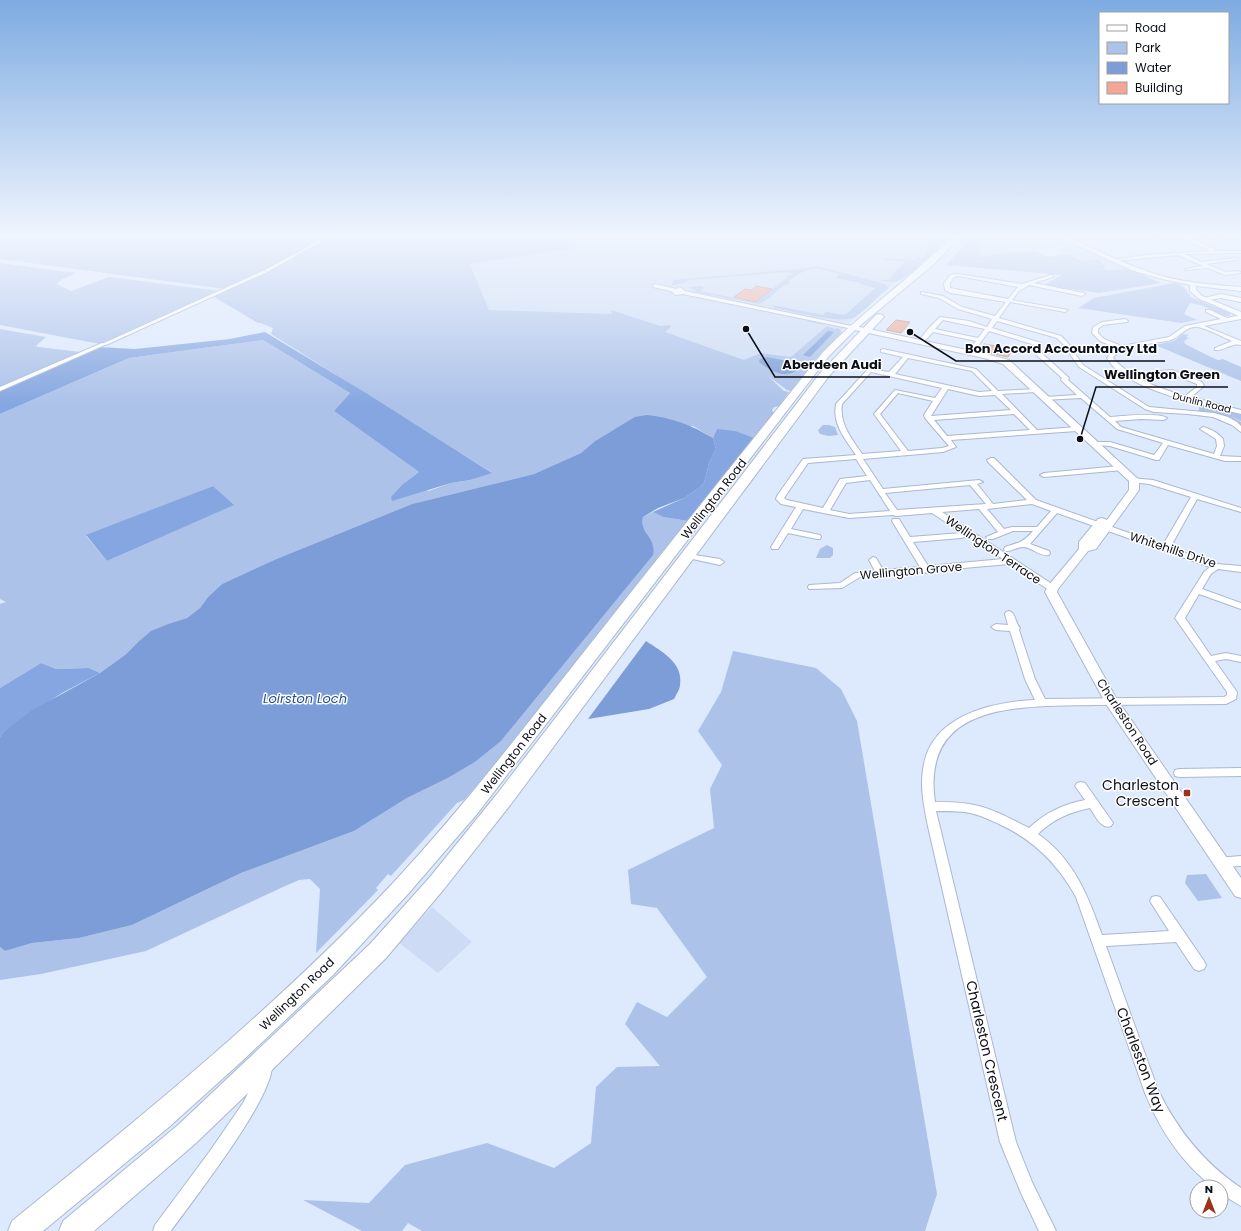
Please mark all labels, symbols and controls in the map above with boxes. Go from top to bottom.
legend [1099,12,1229,104]
text: Road [1135,19,1166,36]
text: Park [1135,39,1162,56]
text: Water [1135,59,1172,76]
text: Building [1135,79,1183,96]
callout: Bon Accord Accountancy Ltd [956,336,1165,361]
text: Bon Accord Accountancy Ltd [965,339,1157,358]
callout: Aberdeen Audi [775,352,890,377]
text: Aberdeen Audi [782,355,882,374]
callout: Wellington Green [1096,362,1228,387]
text: Wellington Green [1104,365,1220,384]
street label: Dunlin Road [1171,388,1233,417]
street label: Wellington Road [677,455,750,543]
street label: Wellington Terrace [942,511,1045,588]
street label: Whitehills Drive [1128,527,1219,572]
street label: Wellington Grove [859,558,963,583]
street label: Charleston Road [1093,675,1162,768]
water label: Loirston Loch [263,689,347,708]
street label: Wellington Road [477,710,550,798]
place label: Charleston Crescent [1102,775,1179,811]
marker: Charleston Crescent [1182,788,1192,798]
street label: Wellington Road [256,954,338,1034]
street label: Charleston Crescent [961,979,1013,1123]
street label: Charleston Way [1112,1004,1170,1116]
north arrow [1189,1179,1229,1219]
text: N [1205,1181,1213,1197]

